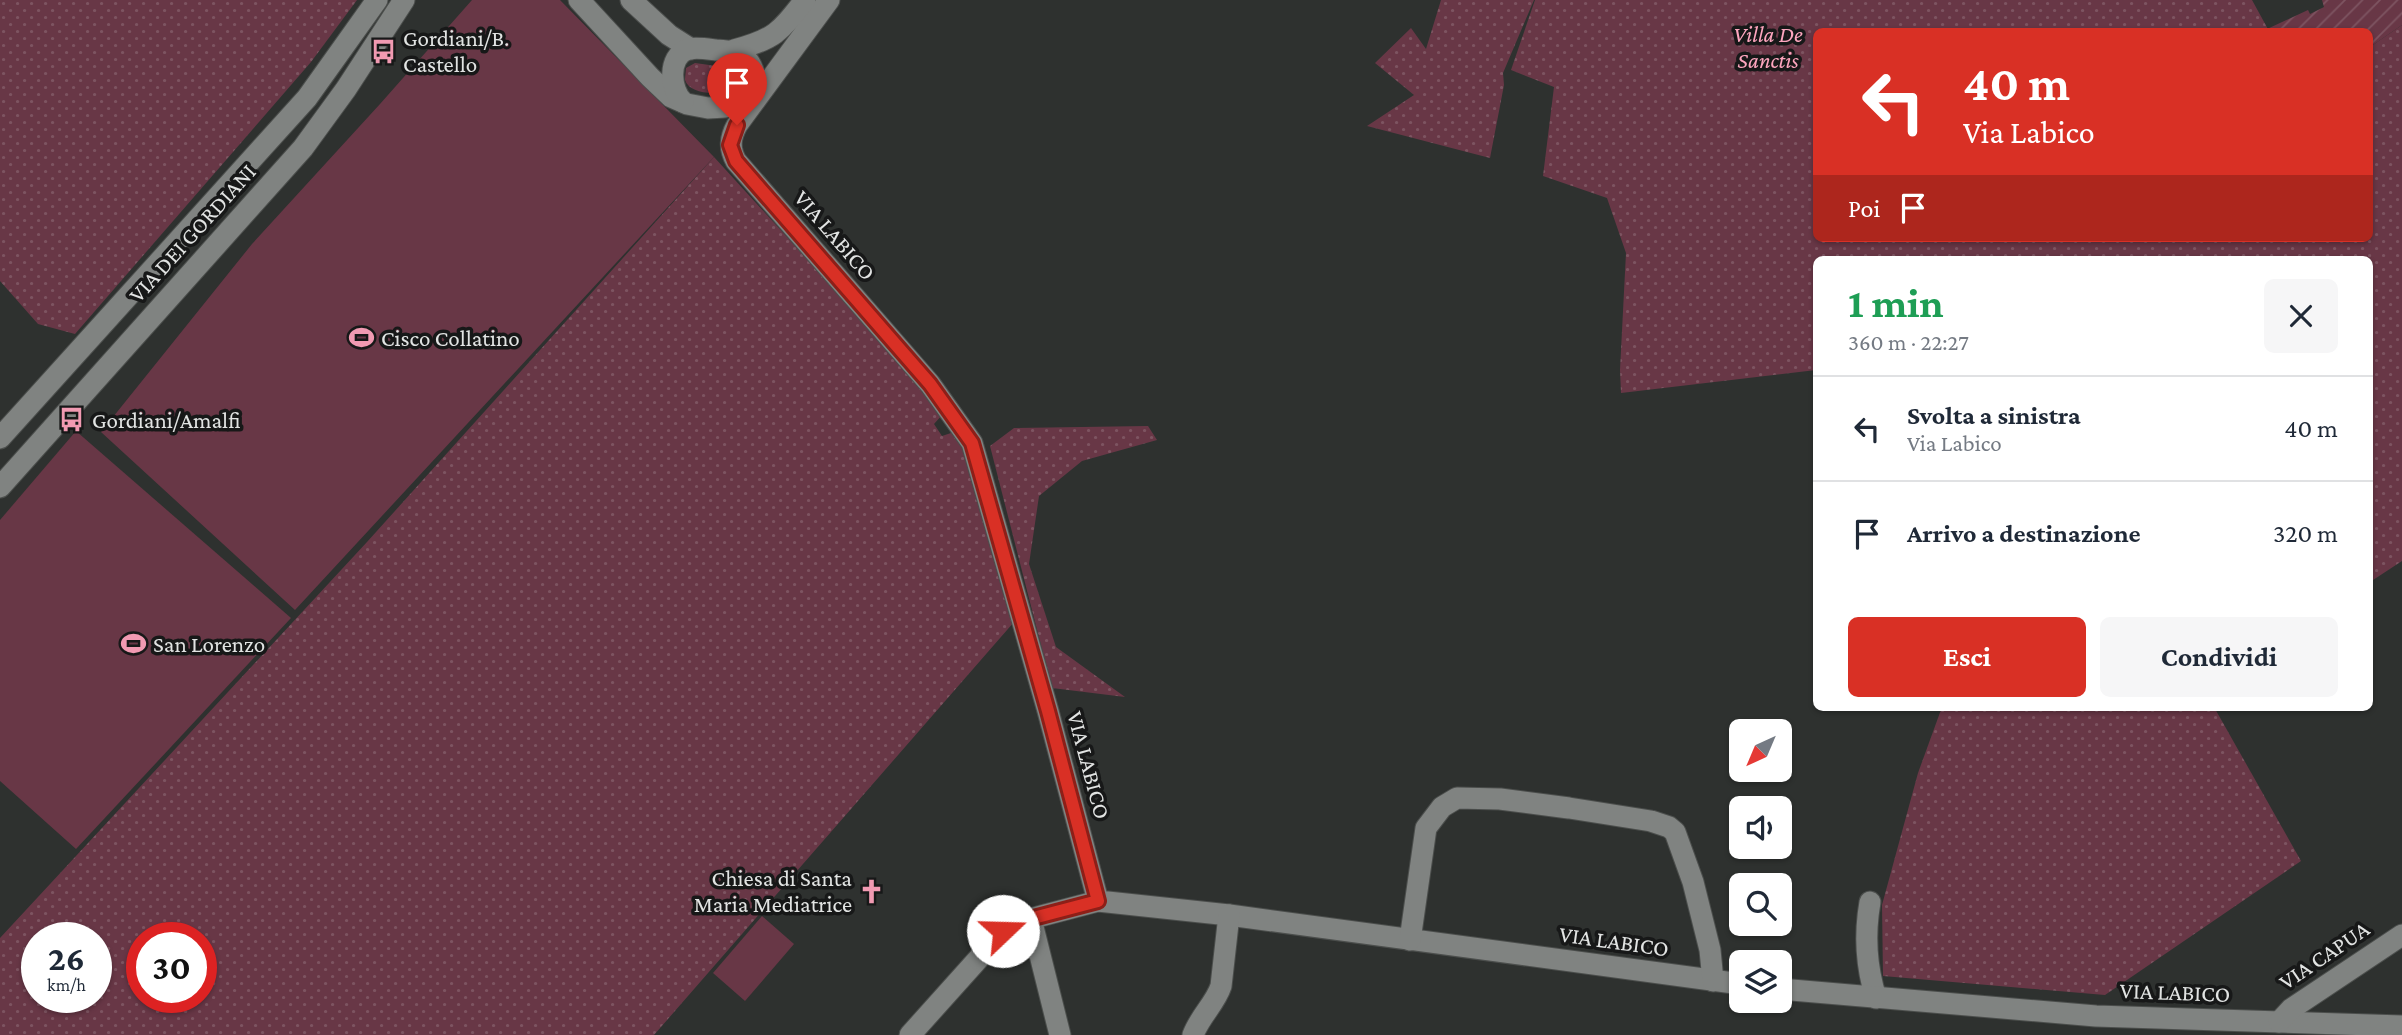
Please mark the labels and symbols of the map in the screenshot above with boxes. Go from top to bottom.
park label: Villa De Sanctis [1733,21,1803,73]
place label: Gordiani/B. Castello [403,25,509,77]
bus stop icon: Gordiani/B. Castello [369,37,397,65]
pin [707,53,767,125]
street label: VIA DEI GORDIANI [123,159,261,307]
street label: VIA LABICO [789,185,881,285]
sports icon: Cisco Collatino [347,324,375,352]
place label: Cisco Collatino [381,325,520,351]
bus stop icon: Gordiani/Amalfi [58,406,86,434]
place label: Gordiani/Amalfi [92,407,240,433]
sports icon: San Lorenzo [119,630,147,658]
place label: San Lorenzo [153,631,265,657]
street label: VIA LABICO [1062,708,1116,822]
north arrow [1729,719,1792,782]
place label: Chiesa di Santa Maria Mediatrice [694,865,852,917]
church icon: Chiesa di Santa Maria Mediatrice [858,877,886,905]
position arrow [966,894,1040,968]
street label: VIA CAPUA [2274,915,2375,995]
street label: VIA LABICO [1558,920,1670,962]
speed limit sign: 30 [126,922,217,1013]
street label: VIA LABICO [2119,977,2231,1007]

